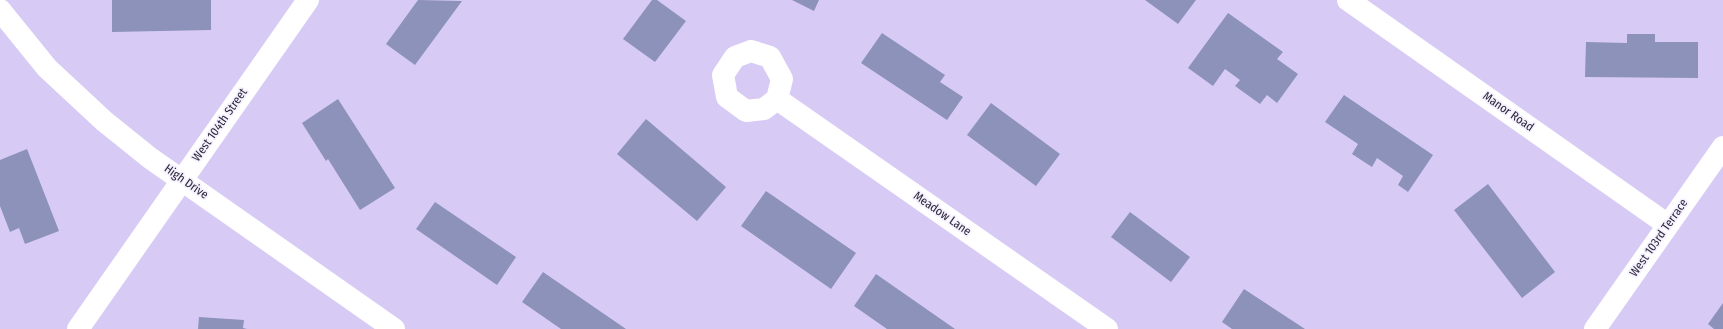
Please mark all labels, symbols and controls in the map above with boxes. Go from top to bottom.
street label: West 104th Street [189,86,251,164]
street label: Manor Road [1480,89,1536,135]
street label: High Drive [161,162,211,202]
street label: Meadow Lane [910,189,974,239]
street label: West 103rd Terrace [1627,196,1691,280]

